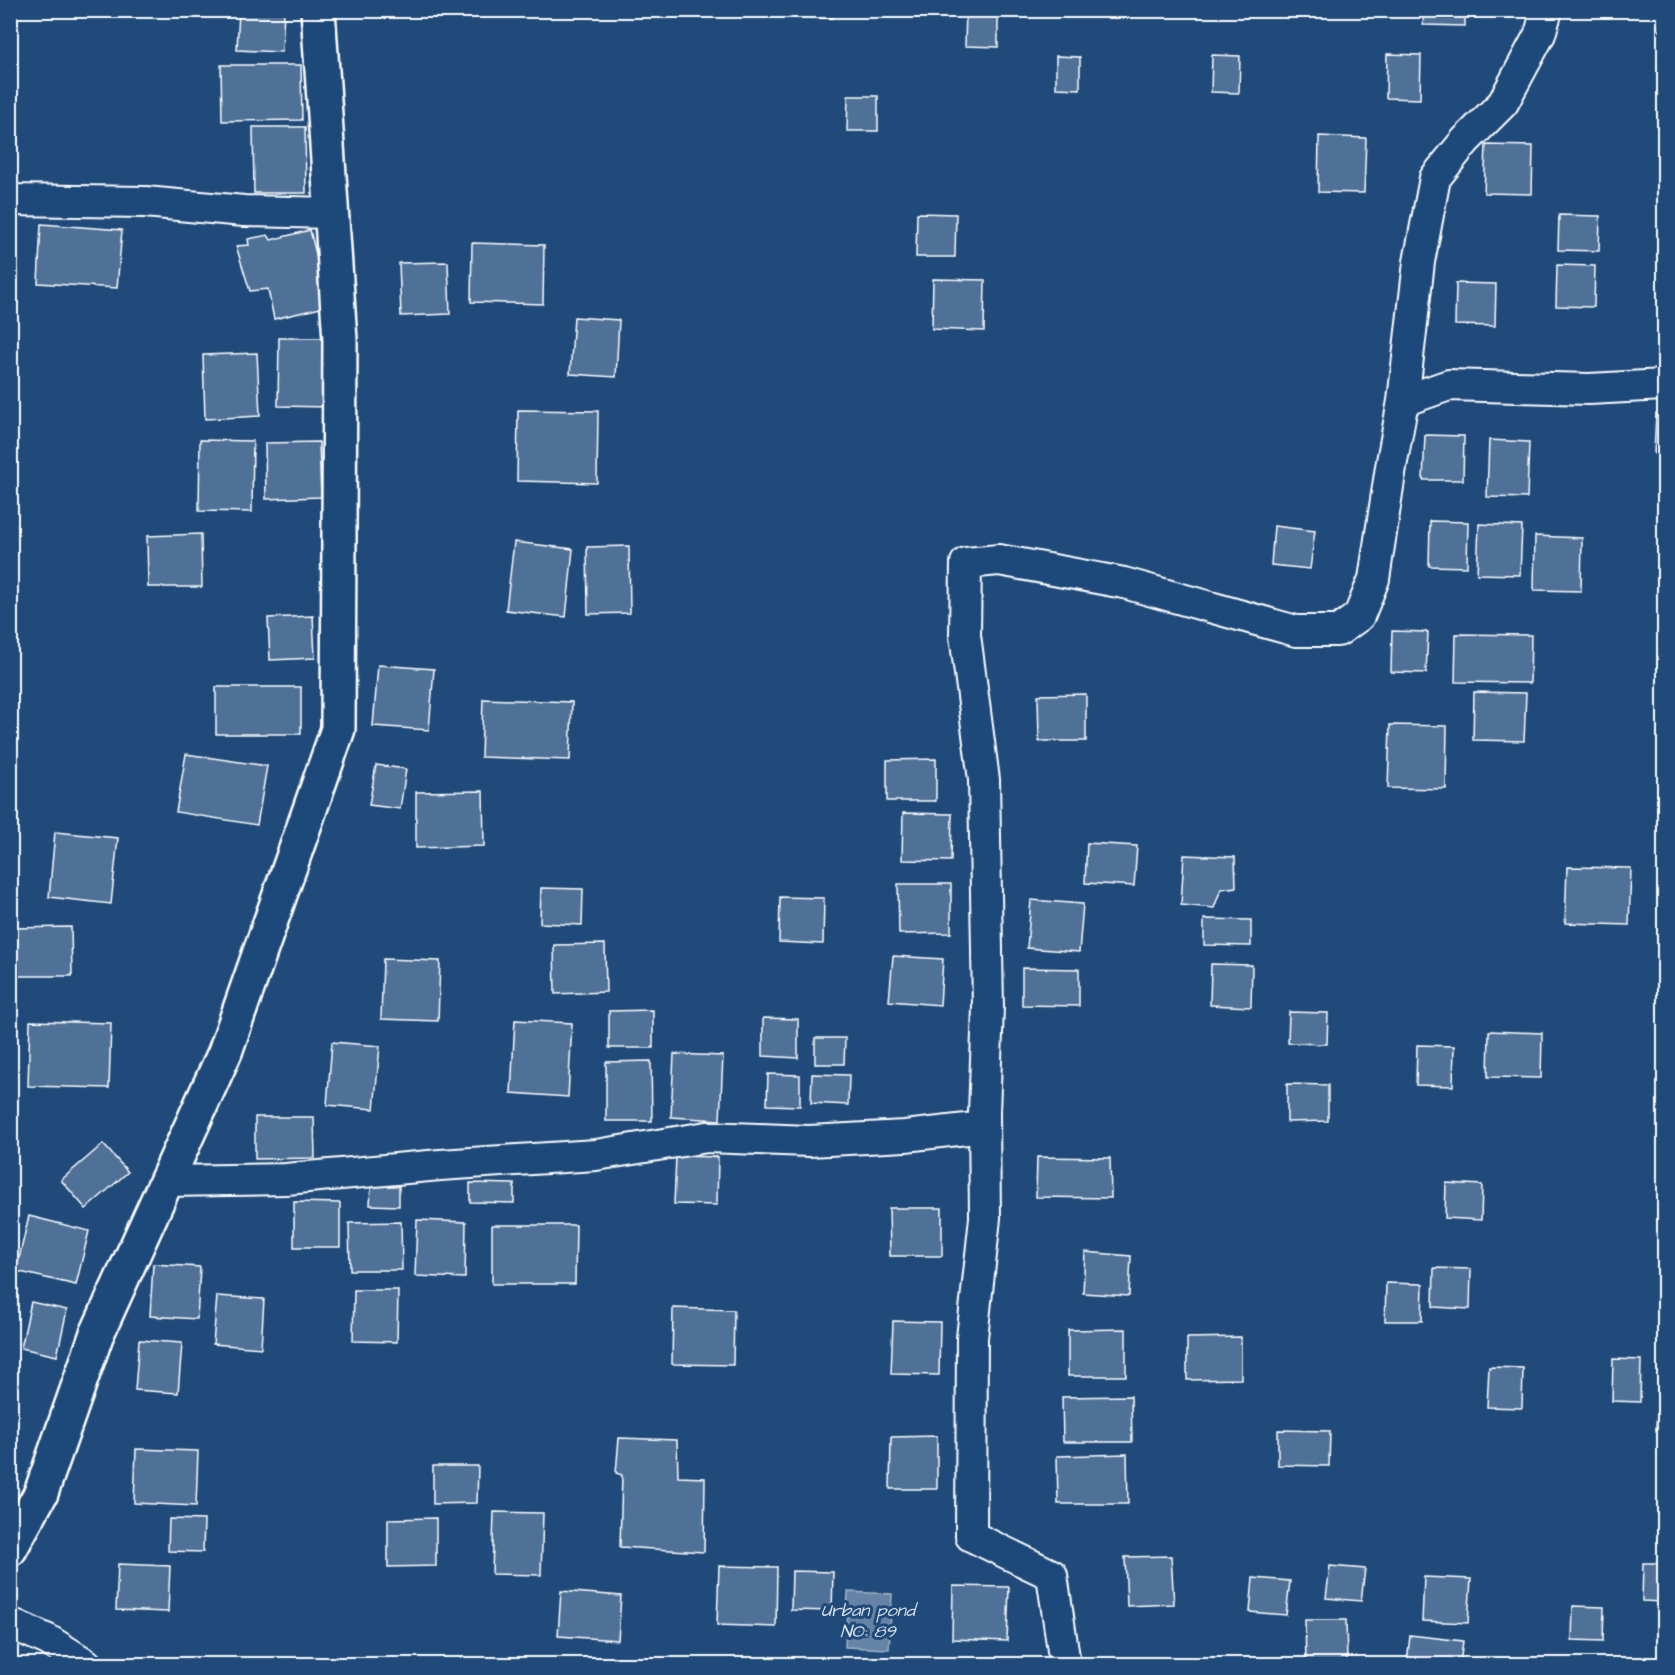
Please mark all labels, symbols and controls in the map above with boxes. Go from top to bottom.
water label: Urban pond NO: 89 [821,1598,919,1644]

